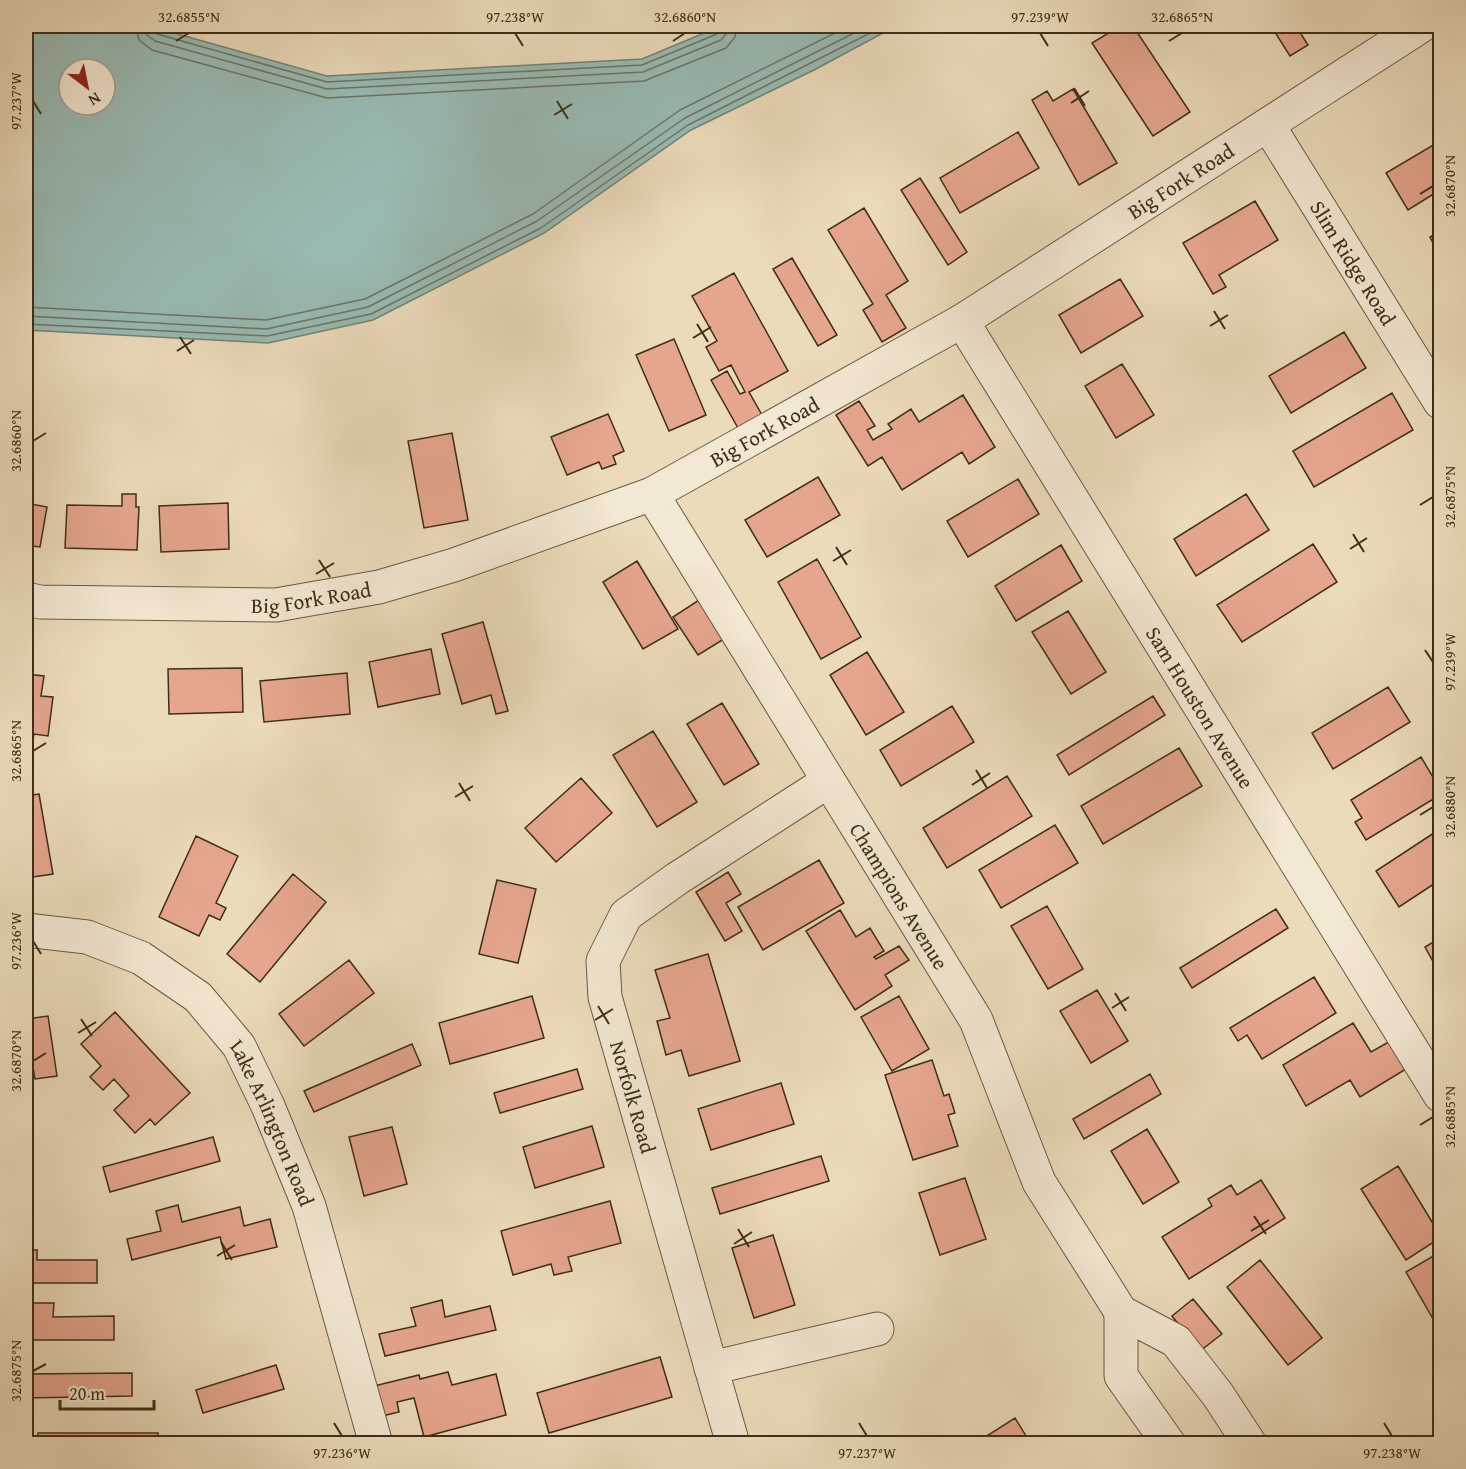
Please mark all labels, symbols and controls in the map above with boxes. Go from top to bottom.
text: 32.6855°N [158,6,220,27]
text: 97.238°W [486,6,544,27]
text: 32.6860°N [654,6,716,27]
text: 97.239°W [1011,6,1069,27]
text: 32.6865°N [1151,6,1213,27]
north arrow [57,57,117,117]
text: 97.237°W [5,72,26,130]
text: N [84,87,106,113]
street label: Big Fork Road [1121,134,1240,226]
text: 32.6870°N [1439,155,1460,217]
street label: Slim Ridge Road [1303,194,1404,332]
street label: Big Fork Road [704,388,825,474]
text: 32.6860°N [5,410,26,472]
text: 32.6875°N [1439,466,1460,528]
street label: Big Fork Road [251,573,374,621]
street label: Sam Houston Avenue [1139,620,1263,794]
text: 97.239°W [1439,633,1460,691]
text: 32.6865°N [5,720,26,782]
text: 32.6880°N [1439,776,1460,838]
street label: Champions Avenue [842,816,957,975]
text: 97.236°W [5,912,26,970]
text: 32.6870°N [5,1030,26,1092]
street label: Lake Arlington Road [223,1032,323,1211]
street label: Norfolk Road [602,1037,664,1158]
text: 32.6885°N [1439,1086,1460,1148]
text: 32.6875°N [5,1340,26,1402]
scale bar [60,1373,154,1411]
text: 20 m [69,1380,105,1407]
text: 97.236°W [313,1442,371,1463]
text: 97.237°W [838,1442,896,1463]
text: 97.238°W [1363,1442,1421,1463]

